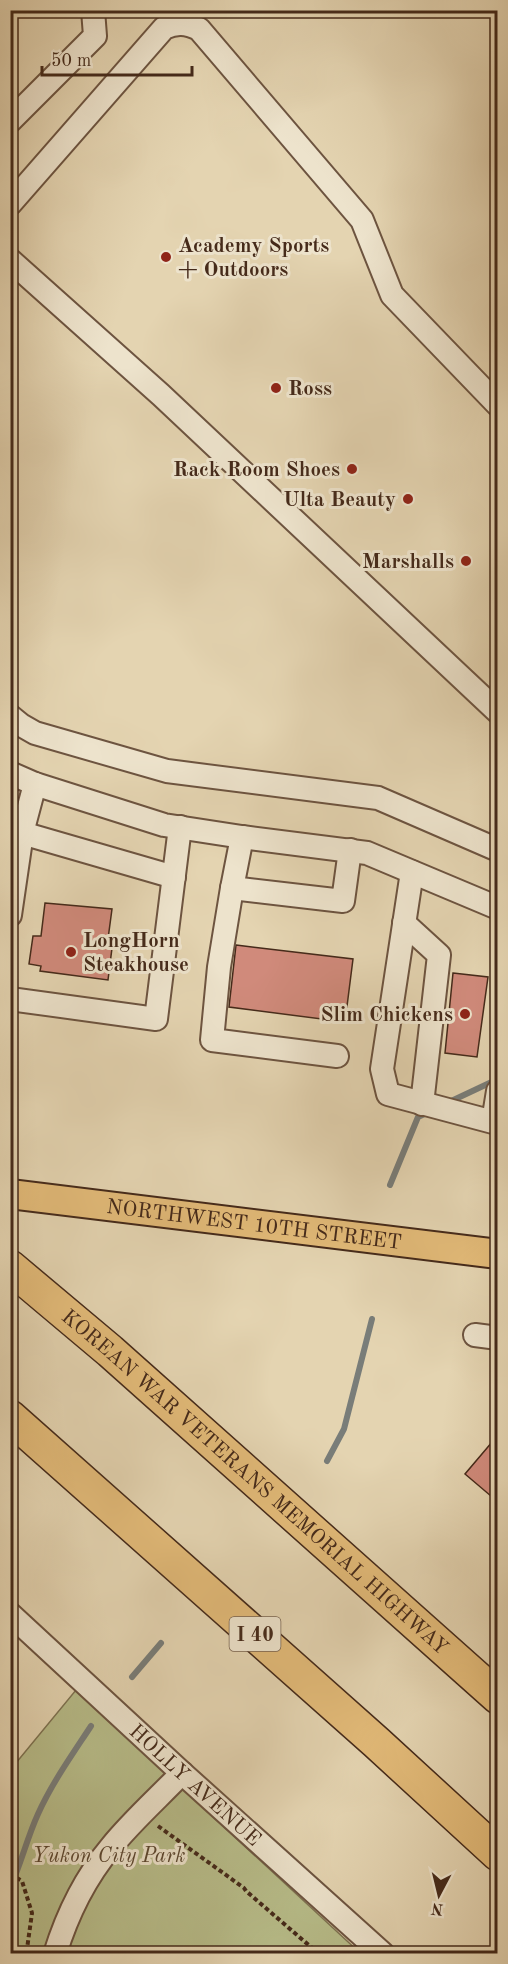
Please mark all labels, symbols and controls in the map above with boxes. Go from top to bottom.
scale bar [42,39,192,77]
text: 50 m [51,52,91,70]
place label: Academy Sports + Outdoors [178,236,329,281]
marker: Academy Sports + Outdoors [159,250,173,264]
place label: Ross [288,379,332,400]
marker: Ross [269,381,283,395]
place label: Rack Room Shoes [173,460,340,481]
marker: Rack Room Shoes [345,462,359,476]
place label: Ulta Beauty [283,490,396,511]
marker: Ulta Beauty [401,492,415,506]
place label: Marshalls [362,552,454,573]
marker: Marshalls [459,554,473,568]
place label: LongHorn Steakhouse [83,931,189,976]
marker: LongHorn Steakhouse [64,945,78,959]
place label: Slim Chickens [321,1005,453,1026]
marker: Slim Chickens [458,1007,472,1021]
street label: NORTHWEST 10TH STREET [105,1197,403,1254]
street label: KOREAN WAR VETERANS MEMORIAL HIGHWAY [57,1306,452,1659]
road number: I 40 [230,1617,280,1651]
street label: HOLLY AVENUE [125,1721,264,1851]
park label: Yukon City Park [33,1846,185,1867]
north arrow [409,1865,469,1925]
text: N [430,1899,444,1917]

